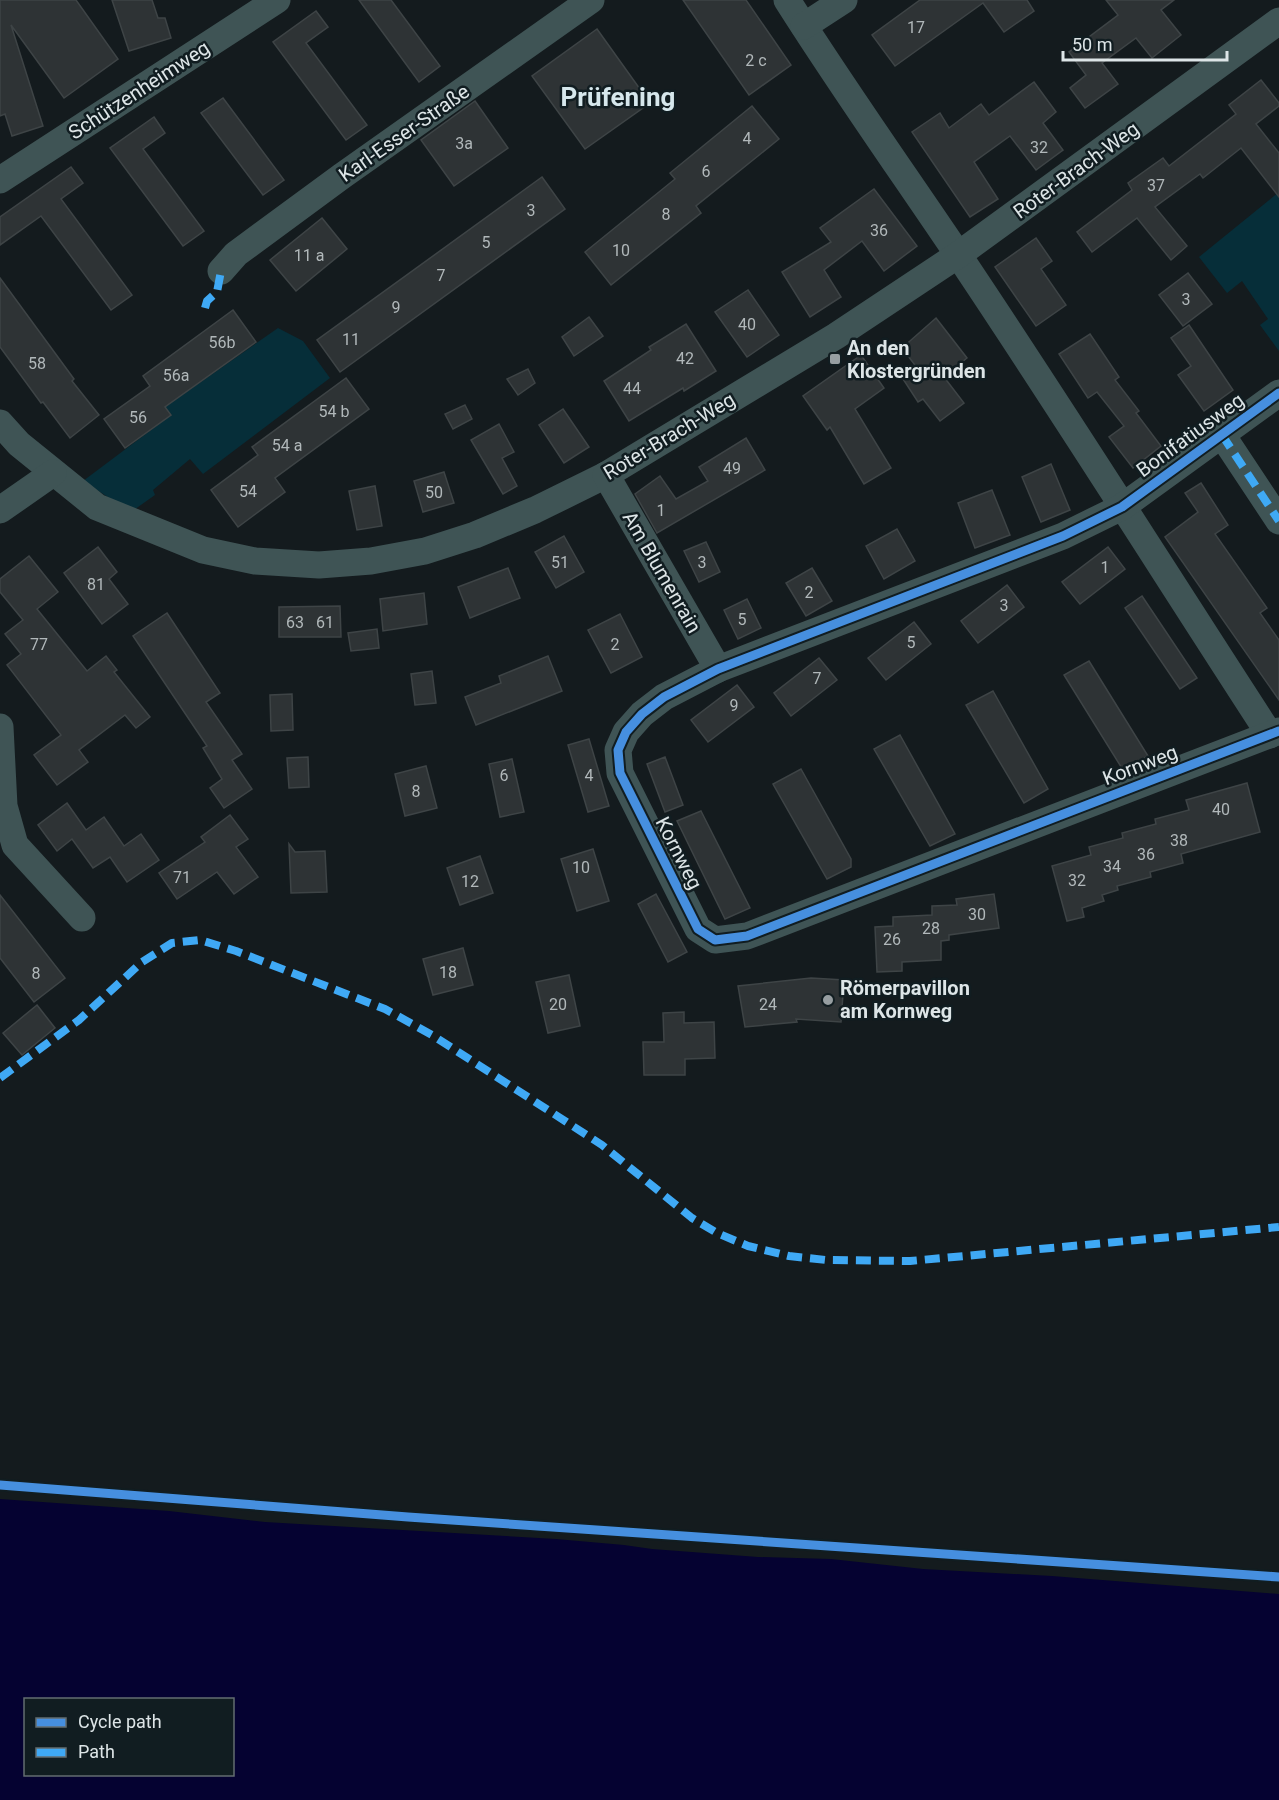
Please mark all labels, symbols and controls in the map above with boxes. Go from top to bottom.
house number: 17 [907,18,925,37]
scale bar [1063,24,1226,62]
text: 50 m [1072,34,1112,55]
street label: Schützenheimweg [64,35,214,145]
house number: 2 c [745,51,767,70]
street label: Karl-Esser-Straße [334,79,474,187]
district label: Prüfening [561,82,675,112]
street label: Roter-Brach-Weg [1009,116,1143,224]
house number: 4 [743,129,752,148]
house number: 3a [455,134,473,153]
house number: 32 [1030,138,1048,157]
house number: 6 [702,162,711,181]
house number: 37 [1147,176,1165,195]
house number: 3 [527,201,536,220]
house number: 8 [662,205,671,224]
house number: 36 [870,221,888,240]
house number: 5 [482,233,491,252]
house number: 10 [612,241,630,260]
house number: 11 a [294,246,324,265]
house number: 7 [437,266,446,285]
house number: 3 [1182,290,1191,309]
house number: 9 [392,298,401,317]
house number: 40 [738,315,756,334]
house number: 11 [342,330,360,349]
house number: 56b [209,333,236,352]
place label: An den Klostergründen [847,336,986,383]
house number: 42 [676,349,694,368]
marker: An den Klostergründen [828,352,842,366]
house number: 58 [28,354,46,373]
house number: 56a [163,366,189,385]
house number: 44 [623,379,641,398]
street label: Roter-Brach-Weg [599,387,739,485]
street label: Bonifatiusweg [1131,388,1249,482]
house number: 54 b [319,402,349,421]
house number: 56 [129,408,147,427]
house number: 54 a [272,436,302,455]
house number: 49 [723,459,741,478]
house number: 54 [239,482,257,501]
house number: 50 [425,483,443,502]
house number: 1 [657,501,666,520]
street label: Am Blumenrain [618,507,706,637]
house number: 51 [551,553,569,572]
house number: 3 [698,553,707,572]
house number: 1 [1101,558,1110,577]
house number: 81 [87,575,105,594]
house number: 2 [805,583,814,602]
house number: 3 [1000,596,1009,615]
house number: 5 [738,610,747,629]
house number: 63 [286,613,304,632]
house number: 61 [316,613,334,632]
house number: 5 [907,633,916,652]
house number: 77 [30,635,48,654]
house number: 2 [611,635,620,654]
house number: 7 [813,669,822,688]
house number: 9 [730,696,739,715]
street label: Kornweg [1099,740,1181,790]
house number: 6 [500,766,509,785]
house number: 4 [585,766,594,785]
house number: 8 [412,782,421,801]
house number: 40 [1212,800,1230,819]
street label: Kornweg [651,813,707,893]
house number: 38 [1170,831,1188,850]
house number: 36 [1137,845,1155,864]
house number: 34 [1103,857,1121,876]
house number: 10 [572,858,590,877]
house number: 71 [173,868,191,887]
house number: 32 [1068,871,1086,890]
house number: 12 [461,872,479,891]
house number: 30 [968,905,986,924]
house number: 28 [922,919,940,938]
house number: 26 [883,930,901,949]
house number: 18 [439,963,457,982]
house number: 8 [32,964,41,983]
place label: Römerpavillon am Kornweg [840,976,970,1023]
marker: Römerpavillon am Kornweg [821,993,835,1007]
house number: 20 [549,995,567,1014]
house number: 24 [759,995,777,1014]
legend [24,1698,234,1776]
text: Cycle path [78,1711,162,1732]
text: Path [78,1741,115,1762]

